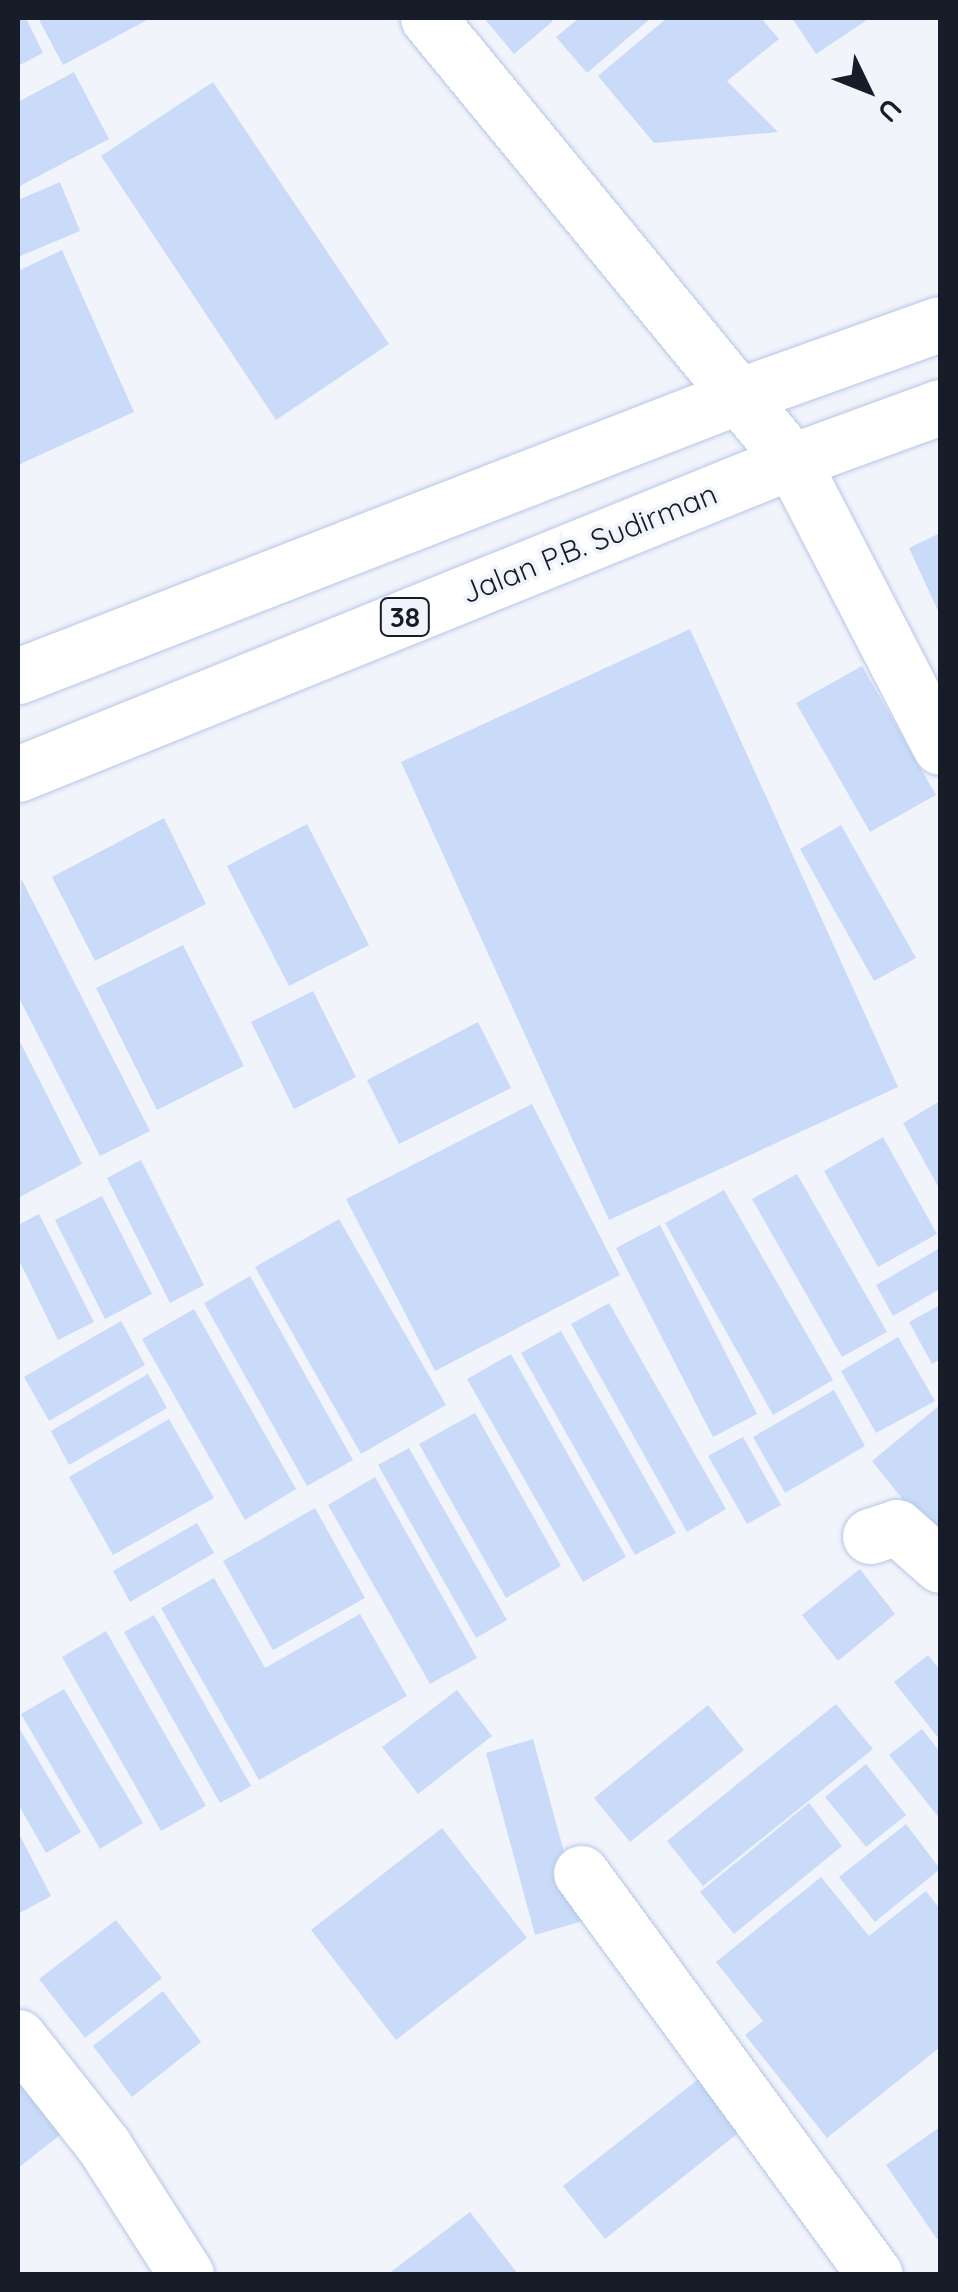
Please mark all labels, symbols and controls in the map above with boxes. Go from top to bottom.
north arrow [818,40,918,140]
text: U [871,92,910,130]
street label: Jalan P.B. Sudirman [456,475,722,611]
road number: 38 [378,594,432,640]

